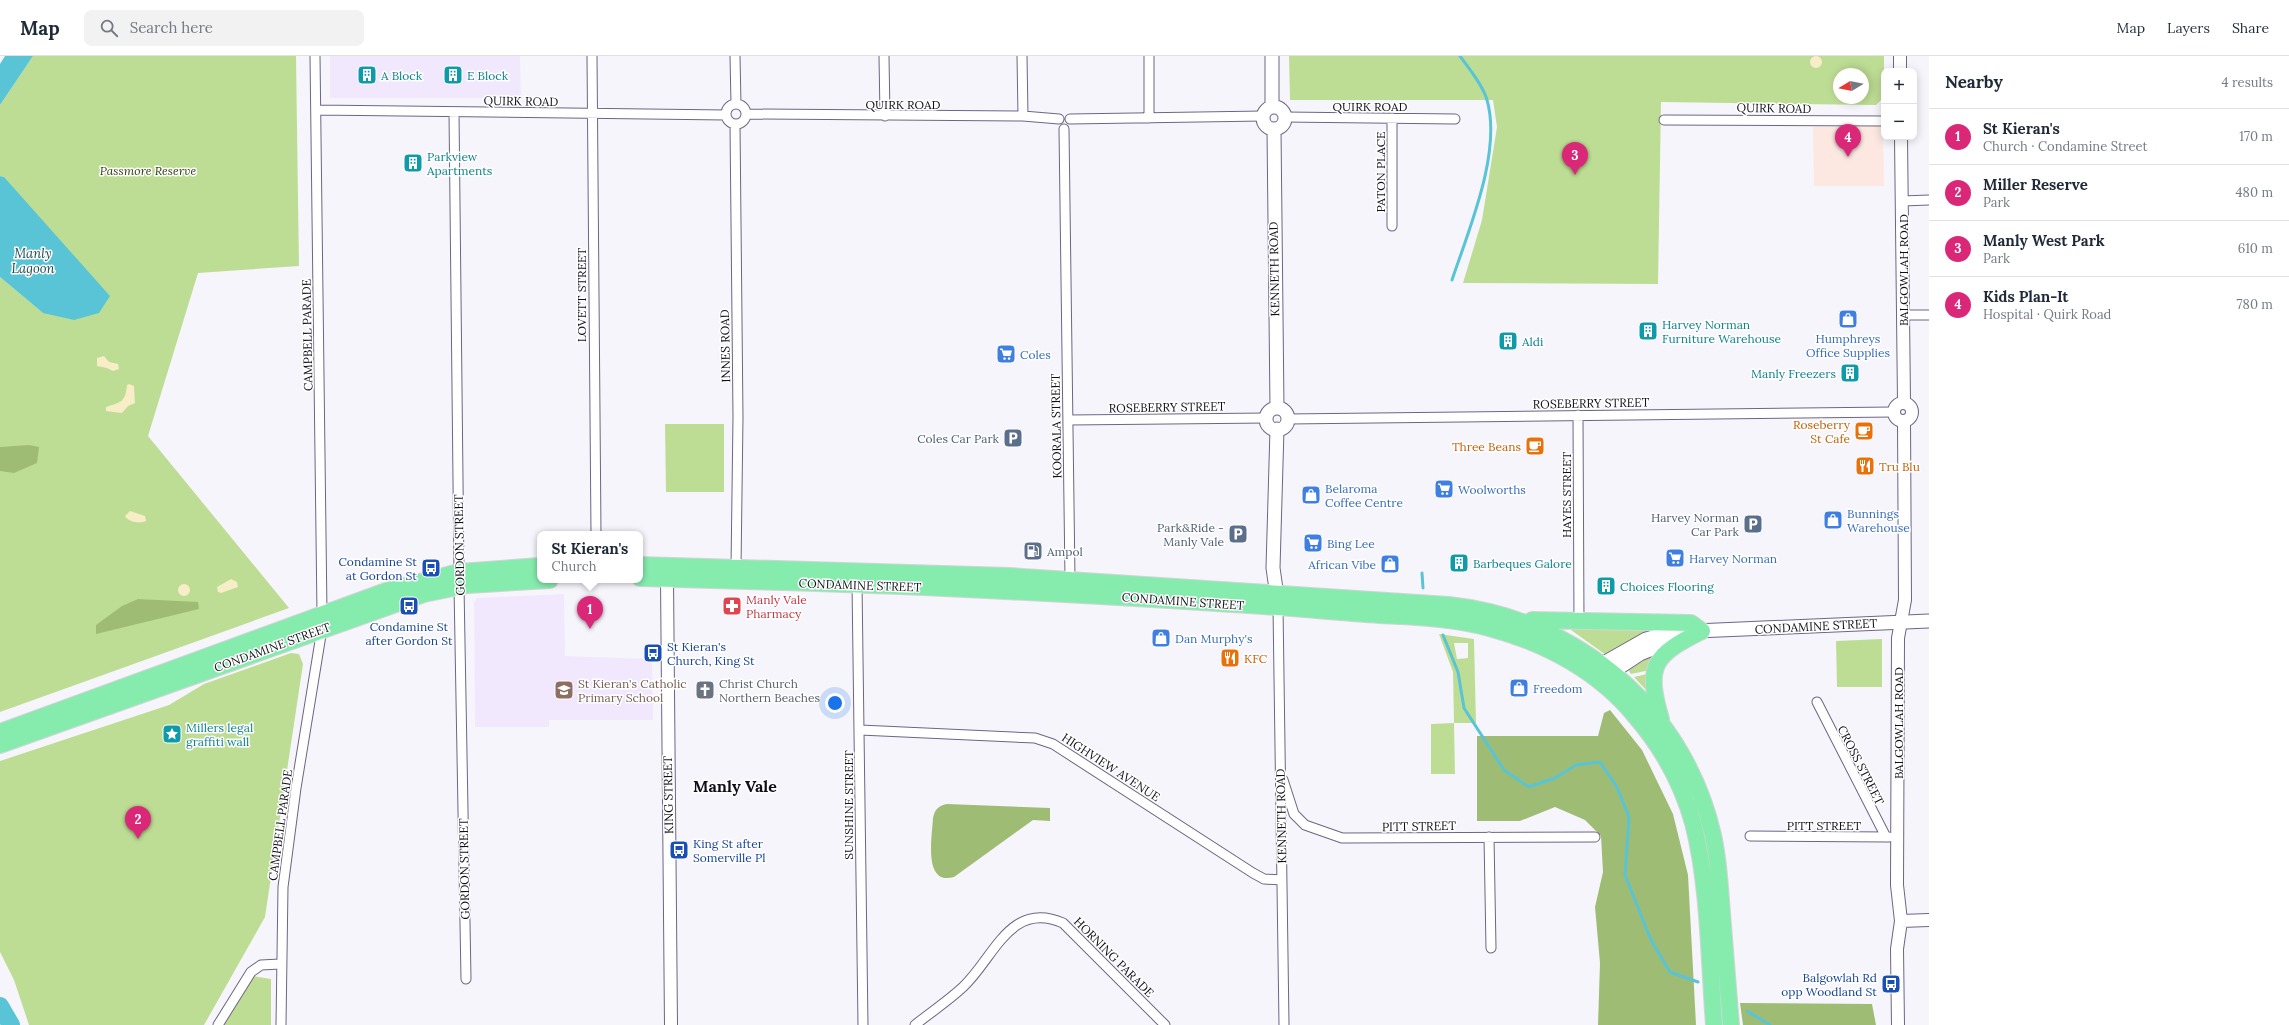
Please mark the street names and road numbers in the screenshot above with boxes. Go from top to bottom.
street label: QUIRK ROAD [483,93,559,109]
street label: QUIRK ROAD [866,97,940,112]
street label: QUIRK ROAD [1333,99,1407,114]
street label: QUIRK ROAD [1736,100,1812,116]
street label: PATON PLACE [1373,131,1388,213]
street label: BALGOWLAH ROAD [1896,214,1911,326]
street label: KENNETH ROAD [1266,221,1282,317]
street label: LOVETT STREET [574,247,589,342]
street label: CAMPBELL PARADE [299,279,315,391]
street label: INNES ROAD [717,309,733,383]
street label: KOORALA STREET [1048,373,1064,479]
street label: ROSEBERRY STREET [1533,394,1650,412]
street label: ROSEBERRY STREET [1109,398,1226,416]
street label: HAYES STREET [1559,452,1574,538]
street label: GORDON STREET [451,494,467,596]
street label: CONDAMINE STREET [798,575,922,595]
street label: CONDAMINE STREET [1121,589,1245,613]
street label: CONDAMINE STREET [1754,615,1878,637]
street label: CONDAMINE STREET [212,619,332,675]
street label: BALGOWLAH ROAD [1891,667,1906,779]
street label: CROSS STREET [1835,723,1888,807]
street label: HIGHVIEW AVENUE [1059,730,1163,804]
street label: SUNSHINE STREET [841,750,856,860]
street label: KING STREET [660,755,676,834]
street label: CAMPBELL PARADE [265,768,295,882]
street label: KENNETH ROAD [1273,768,1289,864]
street label: GORDON STREET [456,818,472,920]
street label: PITT STREET [1382,818,1457,834]
street label: PITT STREET [1787,818,1862,833]
street label: HORNING PARADE [1071,914,1157,1000]

